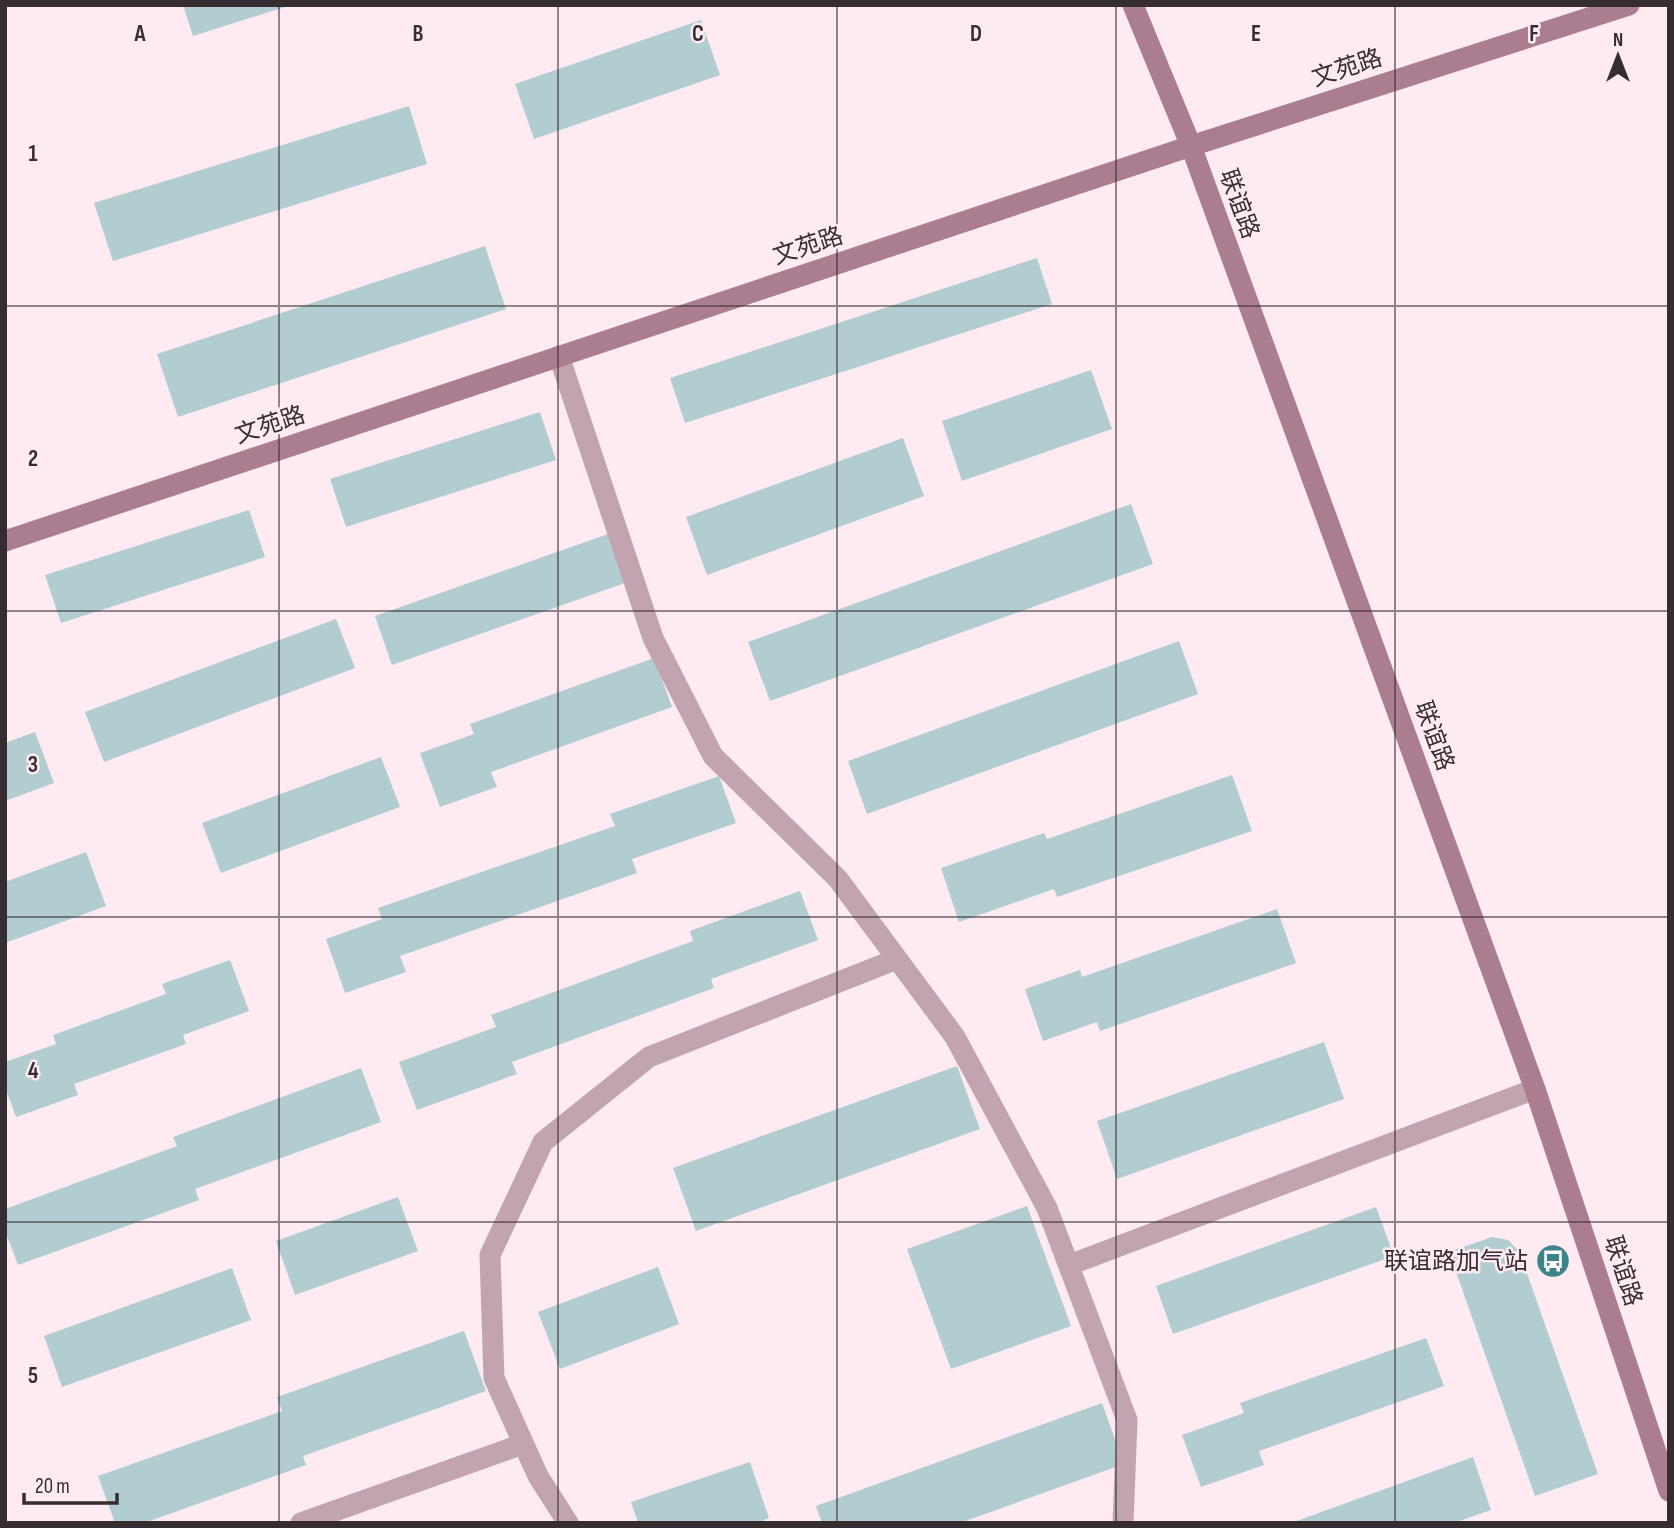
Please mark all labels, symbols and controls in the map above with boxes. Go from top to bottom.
text: A [134,20,147,48]
text: B [413,20,424,48]
text: C [692,20,704,48]
text: D [970,20,982,48]
text: E [1251,20,1261,48]
text: F [1529,20,1539,48]
north arrow [1583,21,1653,91]
text: N [1613,29,1623,52]
street label: 文苑路 [1308,43,1386,93]
text: 1 [28,140,38,168]
street label: 联谊路 [1213,165,1265,243]
street label: 文苑路 [769,221,847,271]
street label: 文苑路 [231,400,309,450]
text: 2 [28,445,38,473]
street label: 联谊路 [1408,697,1460,775]
text: 3 [28,751,38,779]
text: 4 [28,1057,39,1085]
street label: 联谊路 [1598,1232,1648,1310]
bus stop icon: 联谊路加气站 [1534,1242,1572,1280]
place label: 联谊路加气站 [1384,1247,1528,1276]
text: 5 [28,1362,38,1390]
scale bar [24,1462,117,1506]
text: 20 m [35,1474,70,1499]

